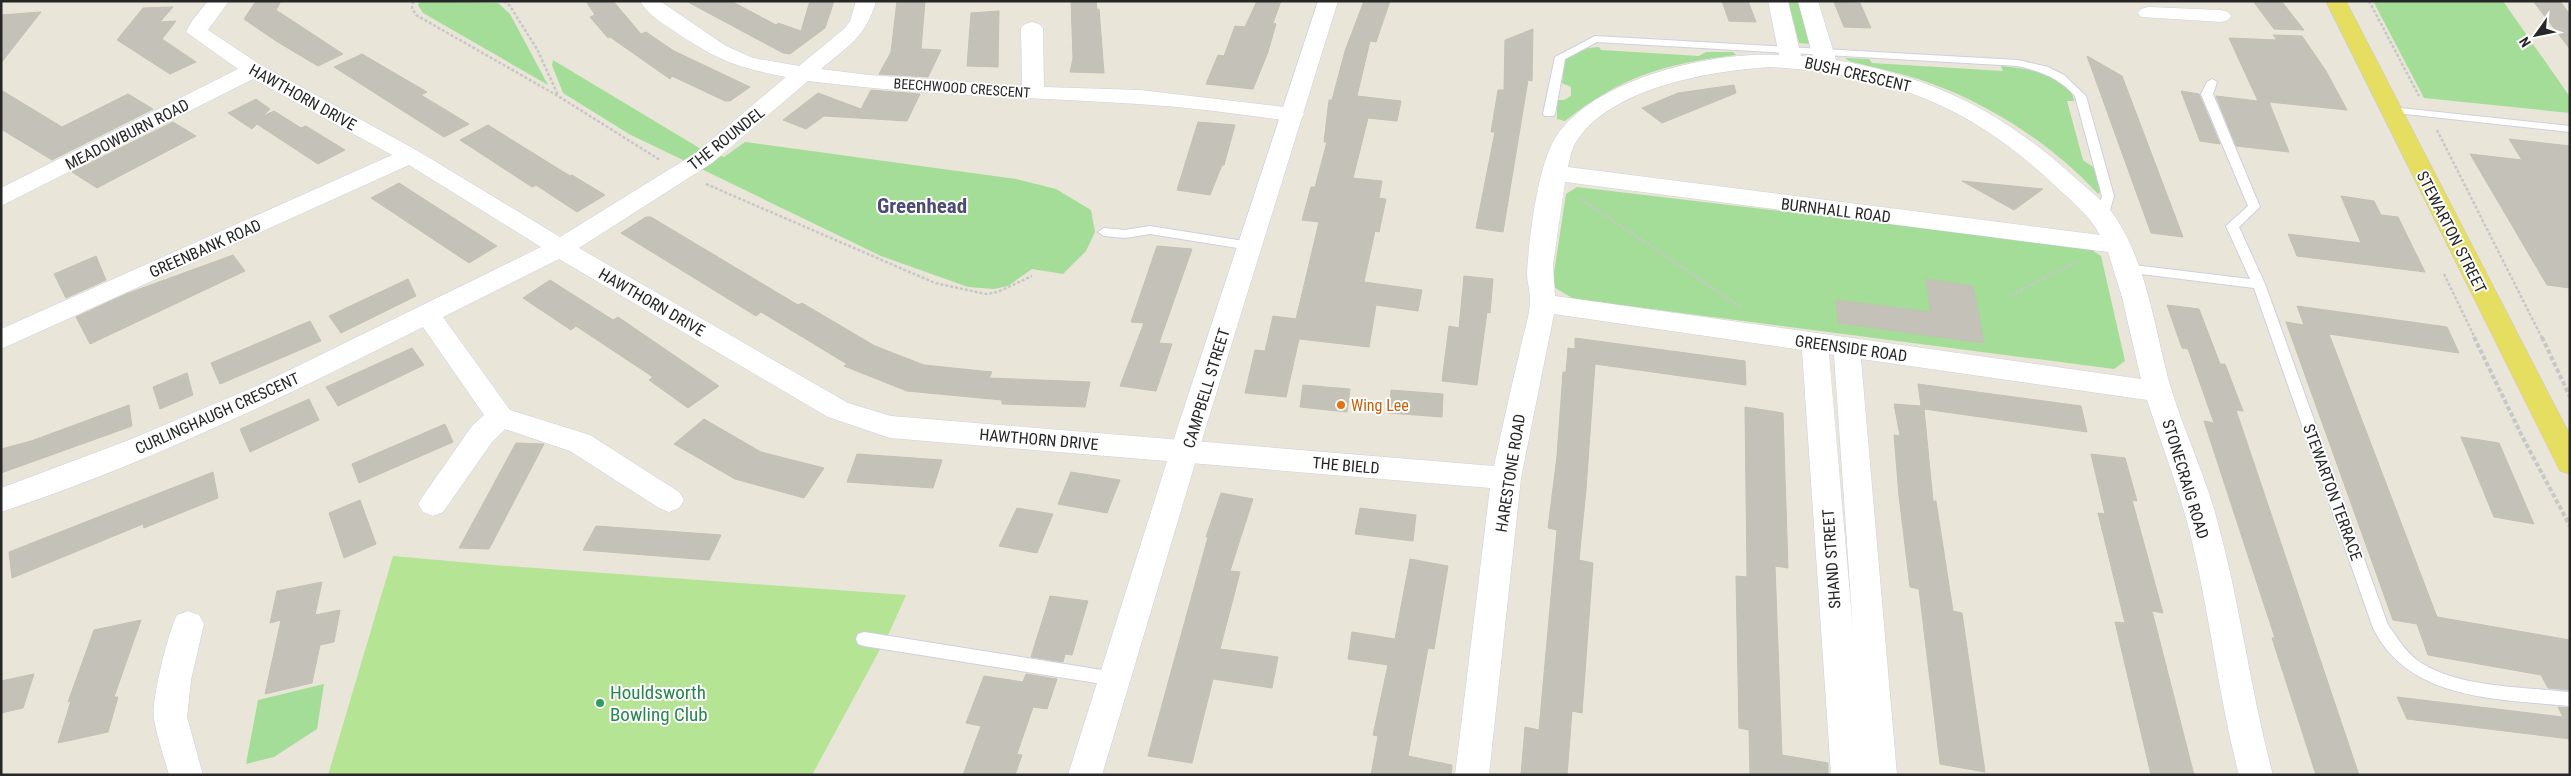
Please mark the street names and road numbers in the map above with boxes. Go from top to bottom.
street label: BUSH CRESCENT [1803,53,1913,96]
street label: HAWTHORN DRIVE [246,60,360,135]
street label: BEECHWOOD CRESCENT [893,75,1031,101]
street label: MEADOWBURN ROAD [62,95,192,174]
street label: THE ROUNDEL [684,102,769,174]
street label: STEWARTON STREET [2413,168,2491,296]
street label: BURNHALL ROAD [1780,194,1892,227]
street label: GREENBANK ROAD [146,215,264,282]
street label: HAWTHORN DRIVE [595,264,708,341]
street label: CAMPBELL STREET [1179,326,1234,450]
street label: GREENSIDE ROAD [1794,331,1908,366]
street label: CURLINGHAUGH CRESCENT [132,369,302,458]
street label: HARESTONE ROAD [1492,413,1529,534]
street label: STONECRAIG ROAD [2158,417,2213,541]
street label: STEWARTON TERRACE [2299,421,2366,563]
street label: HAWTHORN DRIVE [979,425,1099,454]
street label: THE BIELD [1312,453,1380,478]
street label: SHAND STREET [1819,509,1844,609]

